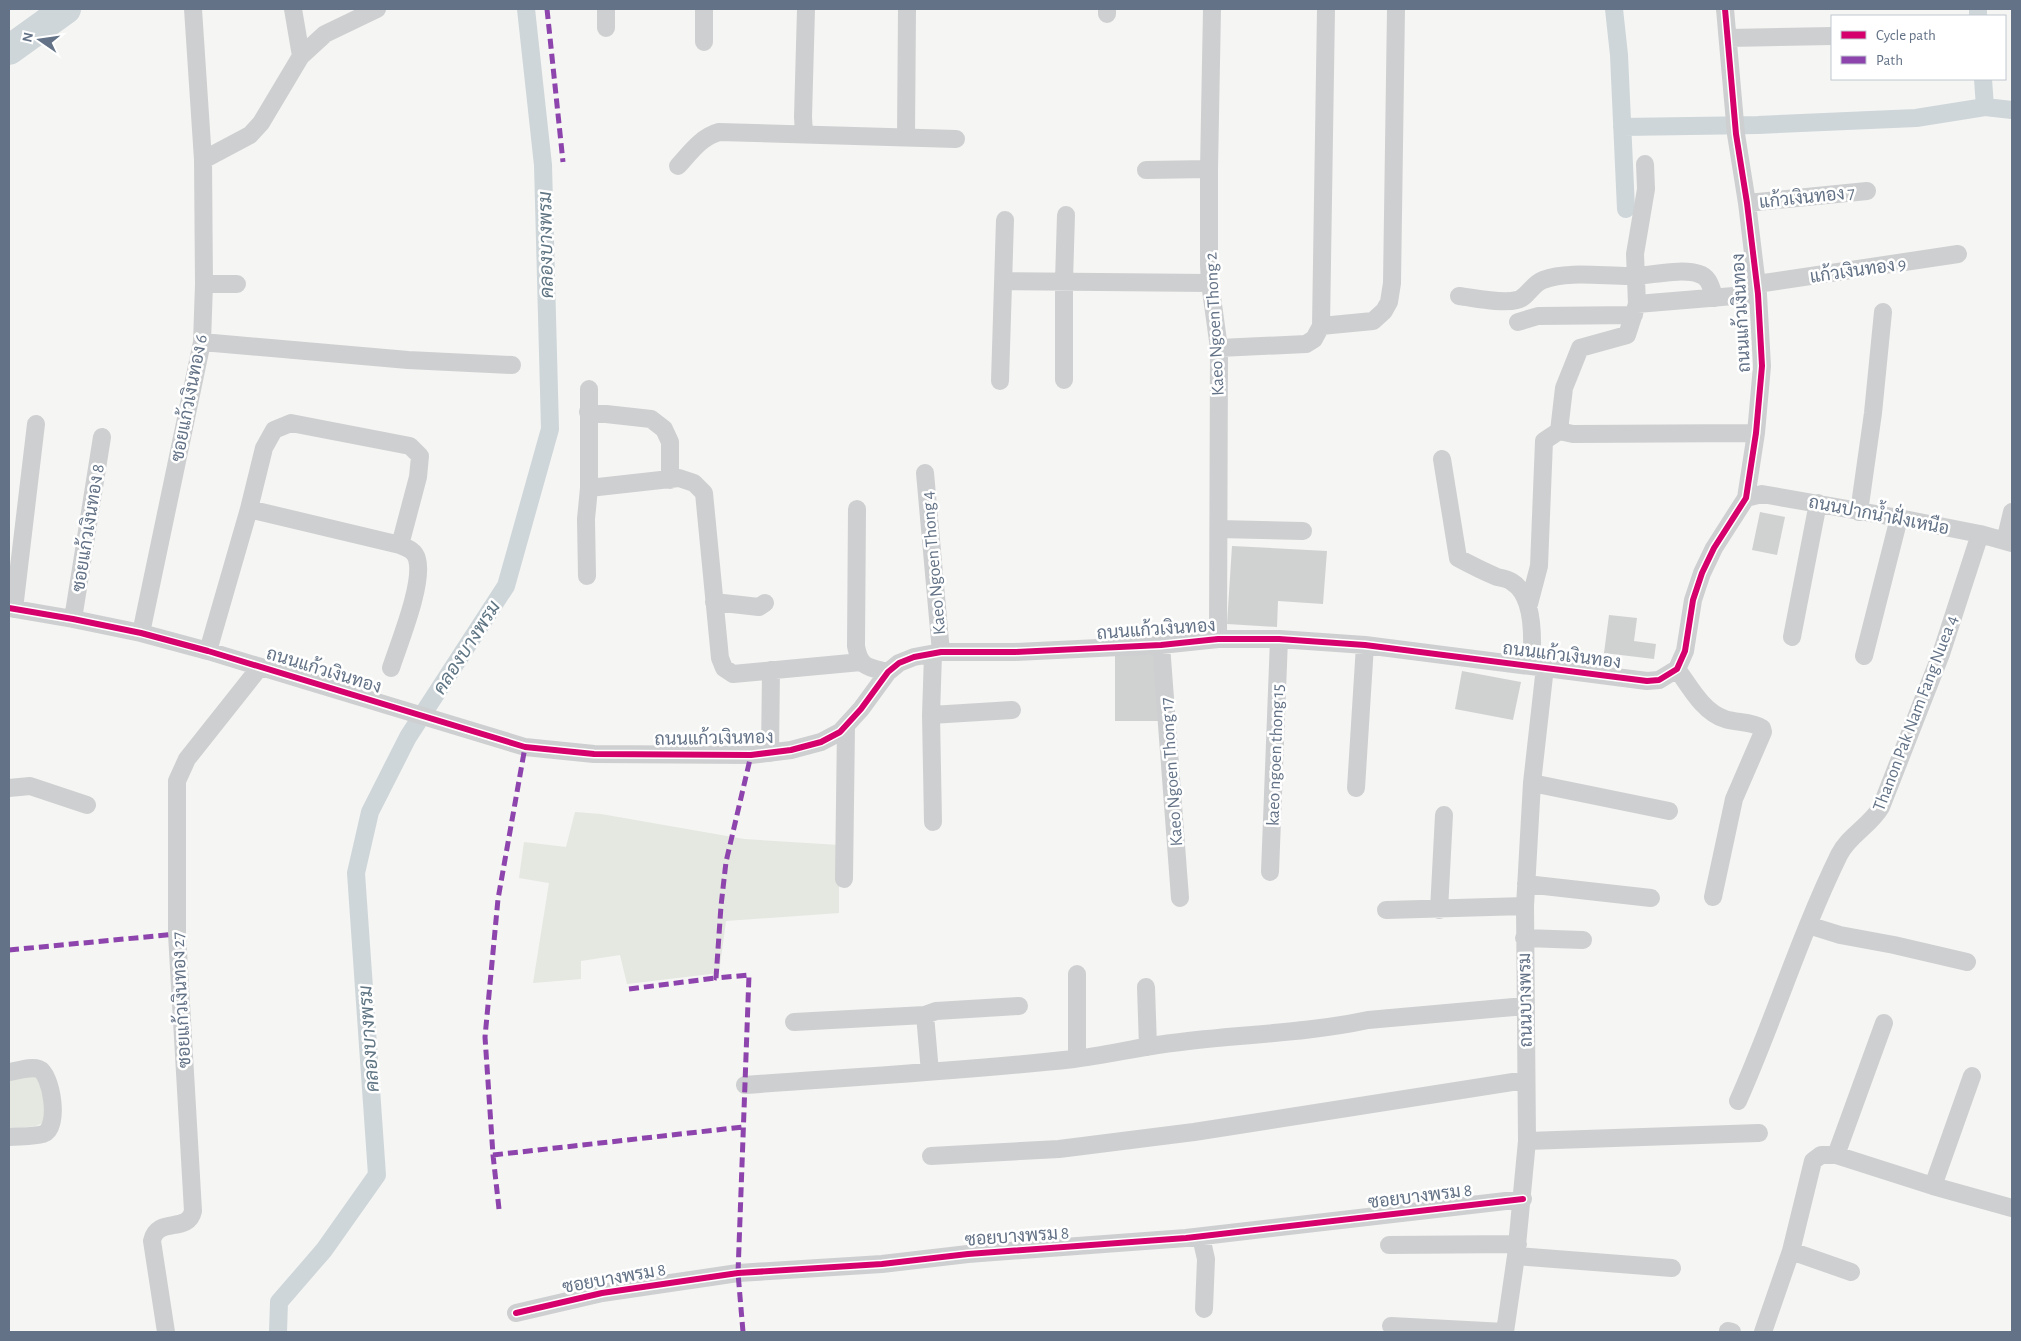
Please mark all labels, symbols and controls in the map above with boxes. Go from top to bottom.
north arrow [15,15,65,65]
legend [1831,15,2006,80]
text: Cycle path [1876,28,1936,43]
text: N [20,31,36,44]
text: Path [1876,53,1903,68]
street label: แก้วเงินทอง 7 [1758,180,1856,212]
water label: คลองบางพรม [536,191,557,299]
street label: แก้วเงินทอง 9 [1808,251,1908,287]
street label: Kaeo Ngoen Thong 2 [1202,252,1228,396]
street label: ถนนแก้วเงินทอง [1726,253,1754,373]
street label: ซอยแก้วเงินทอง 6 [165,332,211,463]
street label: ซอยแก้วเงินทอง 8 [66,462,108,593]
street label: ถนนปากน้ำฝั่งเหนือ [1807,486,1952,538]
street label: Kaeo Ngoen Thong 4 [919,490,949,636]
water label: คลองบางพรม [430,598,505,698]
street label: ถนนแก้วเงินทอง [1096,613,1216,643]
street label: Thanon Pak Nam Fang Nuea 4 [1870,613,1962,814]
street label: ถนนแก้วเงินทอง [1502,636,1623,672]
street label: ถนนแก้วเงินทอง [264,641,384,697]
street label: kaeo ngoen thong 15 [1265,684,1287,826]
street label: Kaeo Ngoen Thong 17 [1158,697,1186,847]
street label: ถนนแก้วเงินทอง [654,725,774,749]
street label: ซอยแก้วเงินทอง 27 [165,931,195,1069]
street label: ถนนบางพรม [1516,953,1536,1047]
water label: คลองบางพรม [356,985,383,1093]
street label: ซอยบางพรม 8 [1367,1182,1473,1212]
street label: ซอยบางพรม 8 [964,1224,1070,1250]
street label: ซอยบางพรม 8 [561,1261,667,1297]

